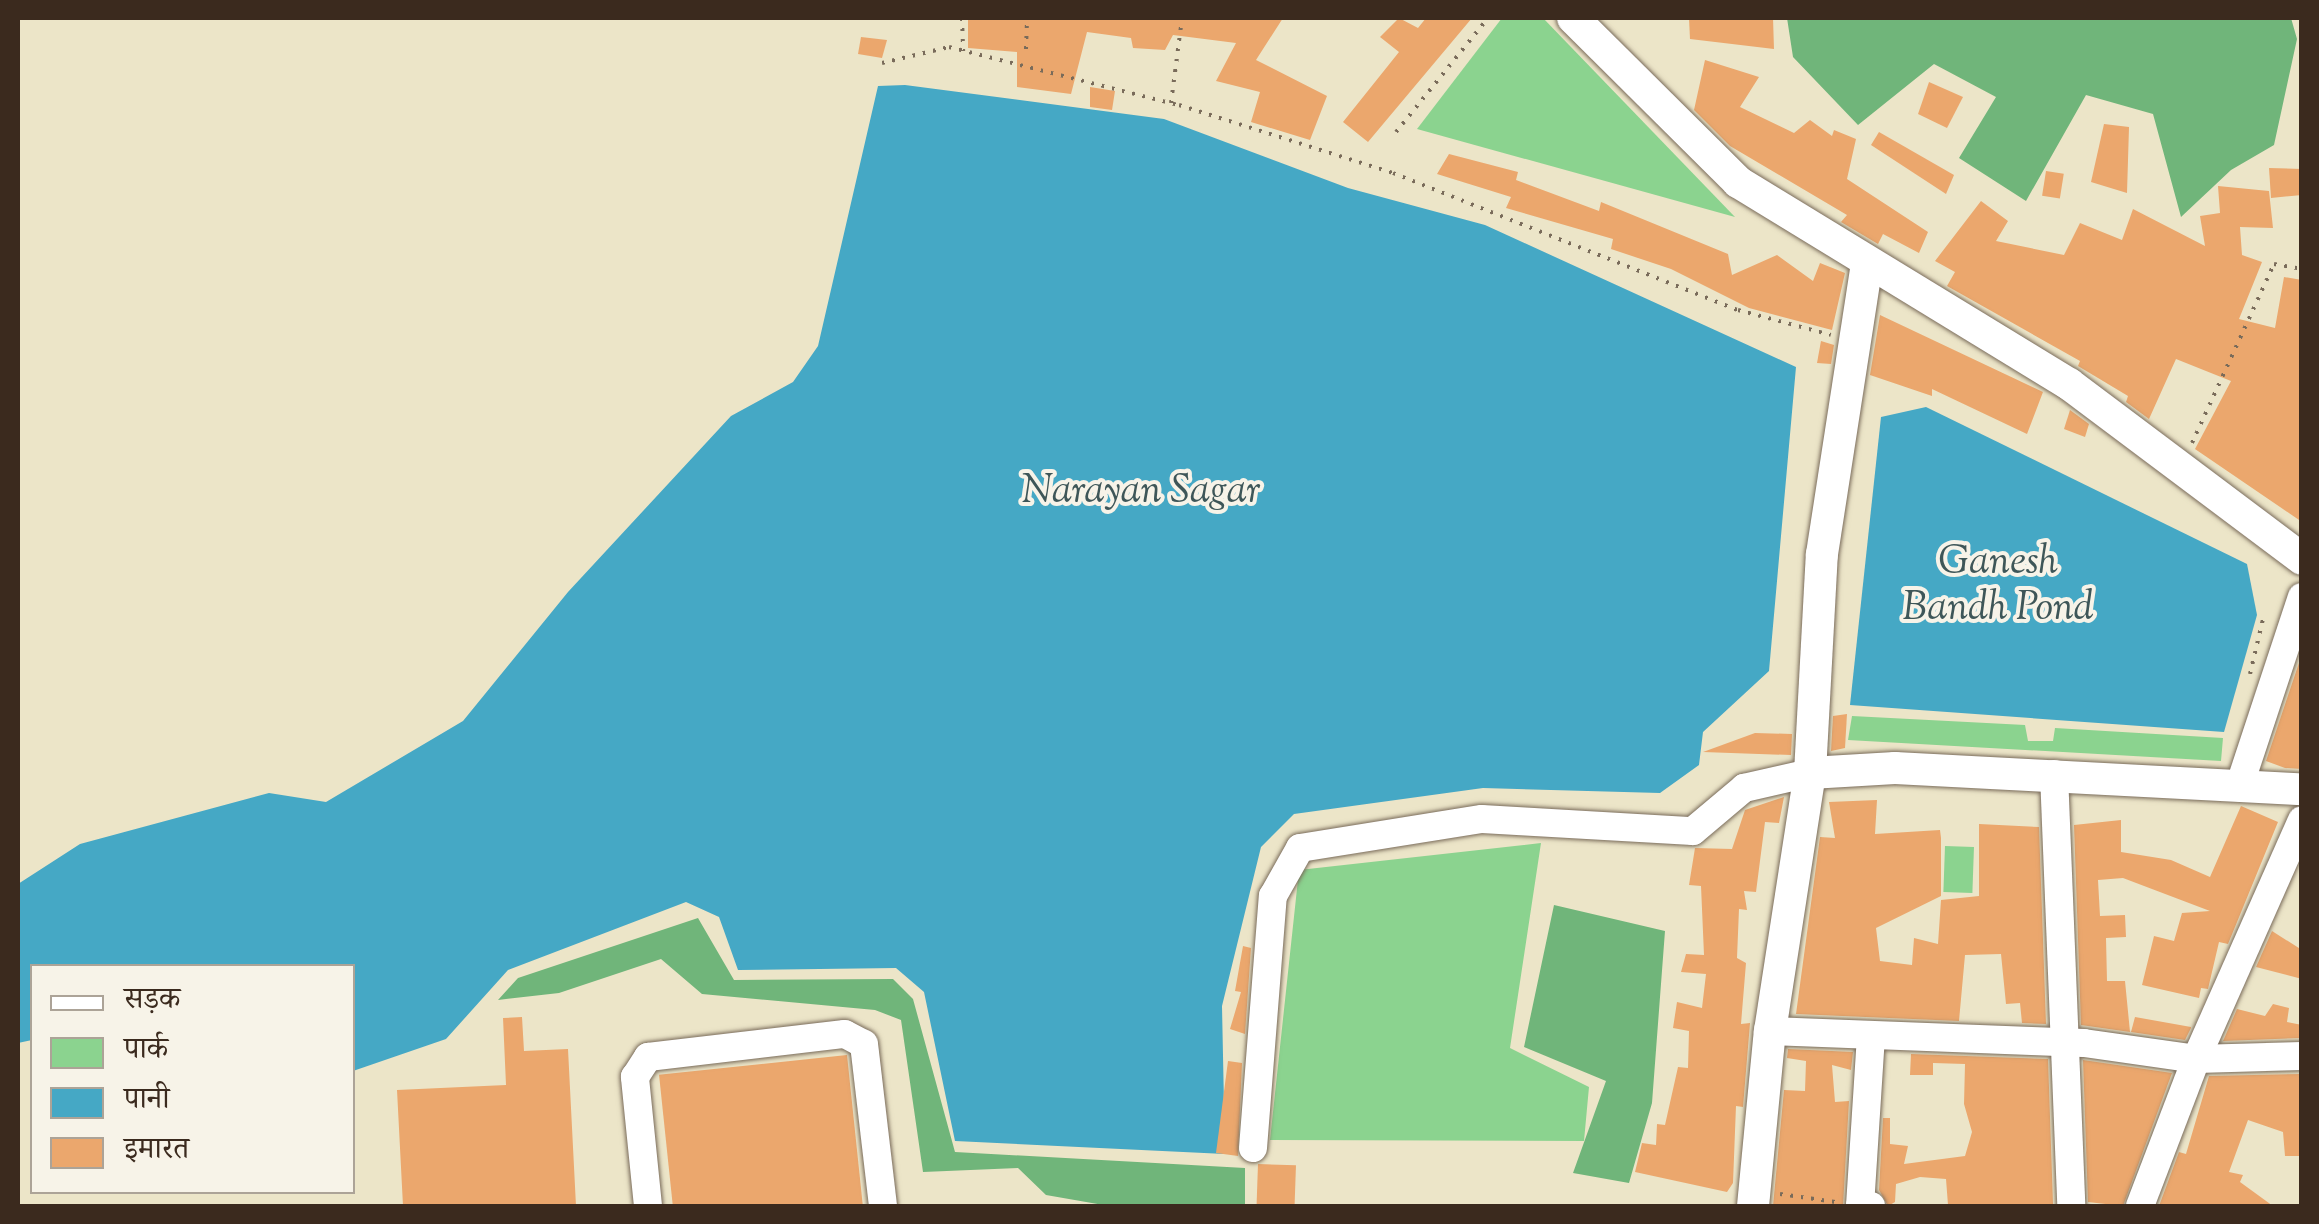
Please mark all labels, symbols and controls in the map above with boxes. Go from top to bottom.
water label: Narayan Sagar [1021,469,1261,517]
water label: Ganesh Bandh Pond [1903,540,2093,634]
legend [30,964,355,1194]
text: सड़क [124,979,180,1022]
text: पार्क [124,1029,168,1072]
text: पानी [124,1079,170,1122]
text: इमारत [124,1129,189,1172]

